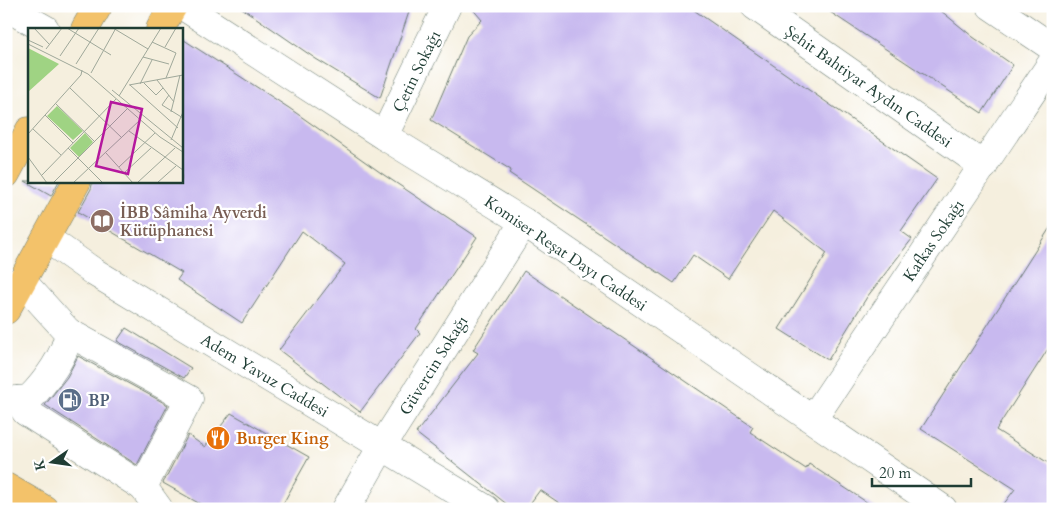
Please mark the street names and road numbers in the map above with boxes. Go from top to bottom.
street label: Şehit Bahtiyar Aydın Caddesi [781,21,957,153]
street label: Çetin Sokağı [388,27,446,116]
street label: Komiser Reşat Dayı Caddesi [480,191,651,317]
street label: Kafkas Sokağı [898,195,970,286]
street label: Güvercin Sokağı [394,311,473,419]
street label: Adem Yavuz Caddesi [196,329,333,423]

